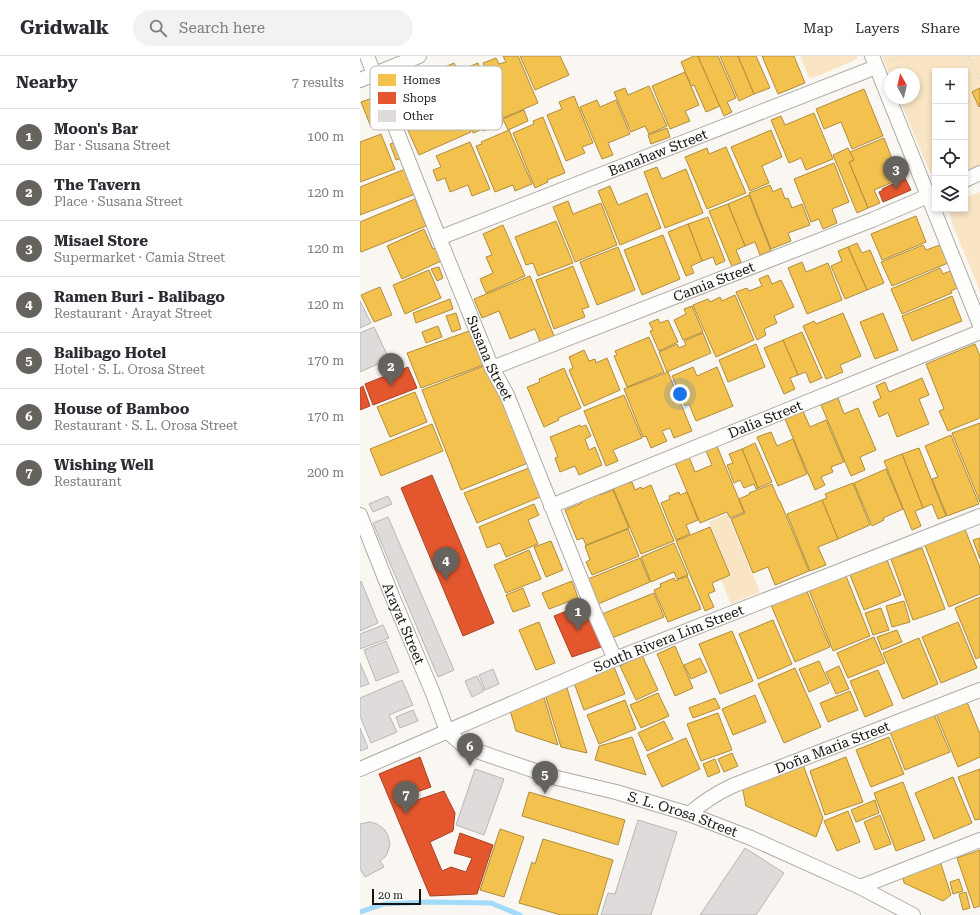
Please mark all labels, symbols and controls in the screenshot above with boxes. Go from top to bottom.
search box [133,10,413,46]
text: Gridwalk [20,16,109,39]
icon: search [147,17,169,39]
text: Search here [179,19,265,37]
text: Map [803,20,833,36]
text: Layers [855,20,899,36]
text: Share [921,20,960,36]
legend [370,66,502,130]
north arrow [884,68,920,104]
map controls [932,68,968,212]
button: + [932,68,968,104]
text: Nearby [16,72,78,92]
text: Homes [403,74,440,87]
text: 7 results [292,75,344,90]
text: Shops [403,92,436,105]
button: − [932,104,968,140]
text: Other [403,110,434,123]
text: Moon's Bar [54,120,138,138]
street label: Banahaw Street [606,126,710,179]
text: 1 [25,129,33,144]
text: 100 m [307,129,344,144]
text: Bar · Susana Street [54,138,170,153]
button: locate [932,140,968,176]
pin: 3 [883,156,909,189]
text: The Tavern [54,176,140,194]
button: layers [932,176,968,212]
text: 2 [25,185,33,200]
text: 120 m [307,185,344,200]
text: Place · Susana Street [54,194,183,209]
text: Misael Store [54,232,148,250]
text: 3 [25,241,33,256]
text: 120 m [307,241,344,256]
text: Supermarket · Camia Street [54,250,225,265]
street label: Camia Street [671,259,757,305]
text: Ramen Buri - Balibago [54,288,225,306]
text: 4 [25,297,33,312]
text: 120 m [307,297,344,312]
text: Restaurant · Arayat Street [54,306,212,321]
street label: Susana Street [463,313,516,403]
text: Balibago Hotel [54,344,166,362]
text: 5 [25,353,33,368]
text: 170 m [307,353,344,368]
pin: 2 [378,353,404,386]
text: Hotel · S. L. Orosa Street [54,362,205,377]
your location [670,384,690,404]
street label: Dalia Street [726,397,804,441]
text: House of Bamboo [54,400,189,418]
text: 6 [25,409,33,424]
text: 170 m [307,409,344,424]
text: Restaurant · S. L. Orosa Street [54,418,238,433]
text: Wishing Well [54,456,154,474]
text: 7 [25,465,33,480]
text: 200 m [307,465,344,480]
text: Restaurant [54,474,122,489]
pin: 4 [433,547,459,580]
street label: Arayat Street [380,580,428,667]
pin: 1 [565,598,591,631]
street label: South Rivera Lim Street [591,601,746,675]
street label: Doña Maria Street [772,718,892,777]
pin: 6 [457,733,483,766]
pin: 5 [532,761,558,794]
pin: 7 [393,781,419,814]
street label: S. L. Orosa Street [626,788,740,840]
scale bar [372,887,421,906]
text: 20 m [378,889,403,902]

